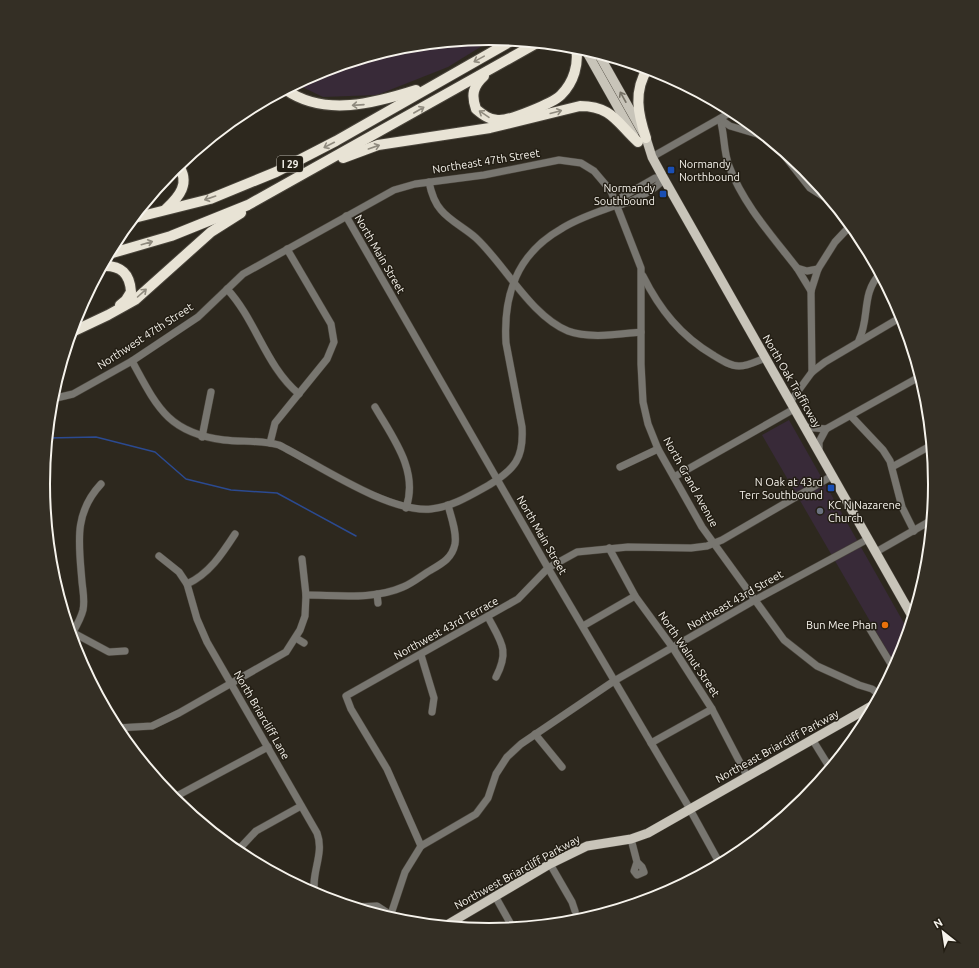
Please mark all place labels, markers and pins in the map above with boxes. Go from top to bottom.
place label: Normandy Northbound [679,158,740,183]
marker: Normandy Northbound [666,165,676,175]
place label: Normandy Southbound [594,182,656,207]
marker: Normandy Southbound [658,189,668,199]
place label: N Oak at 43rd Terr Southbound [740,476,823,501]
marker: N Oak at 43rd Terr Southbound [826,483,836,493]
place label: KC N Nazarene Church [828,499,901,524]
marker: KC N Nazarene Church [815,506,825,516]
place label: Bun Mee Phan [806,619,877,631]
marker: Bun Mee Phan [880,620,890,630]

